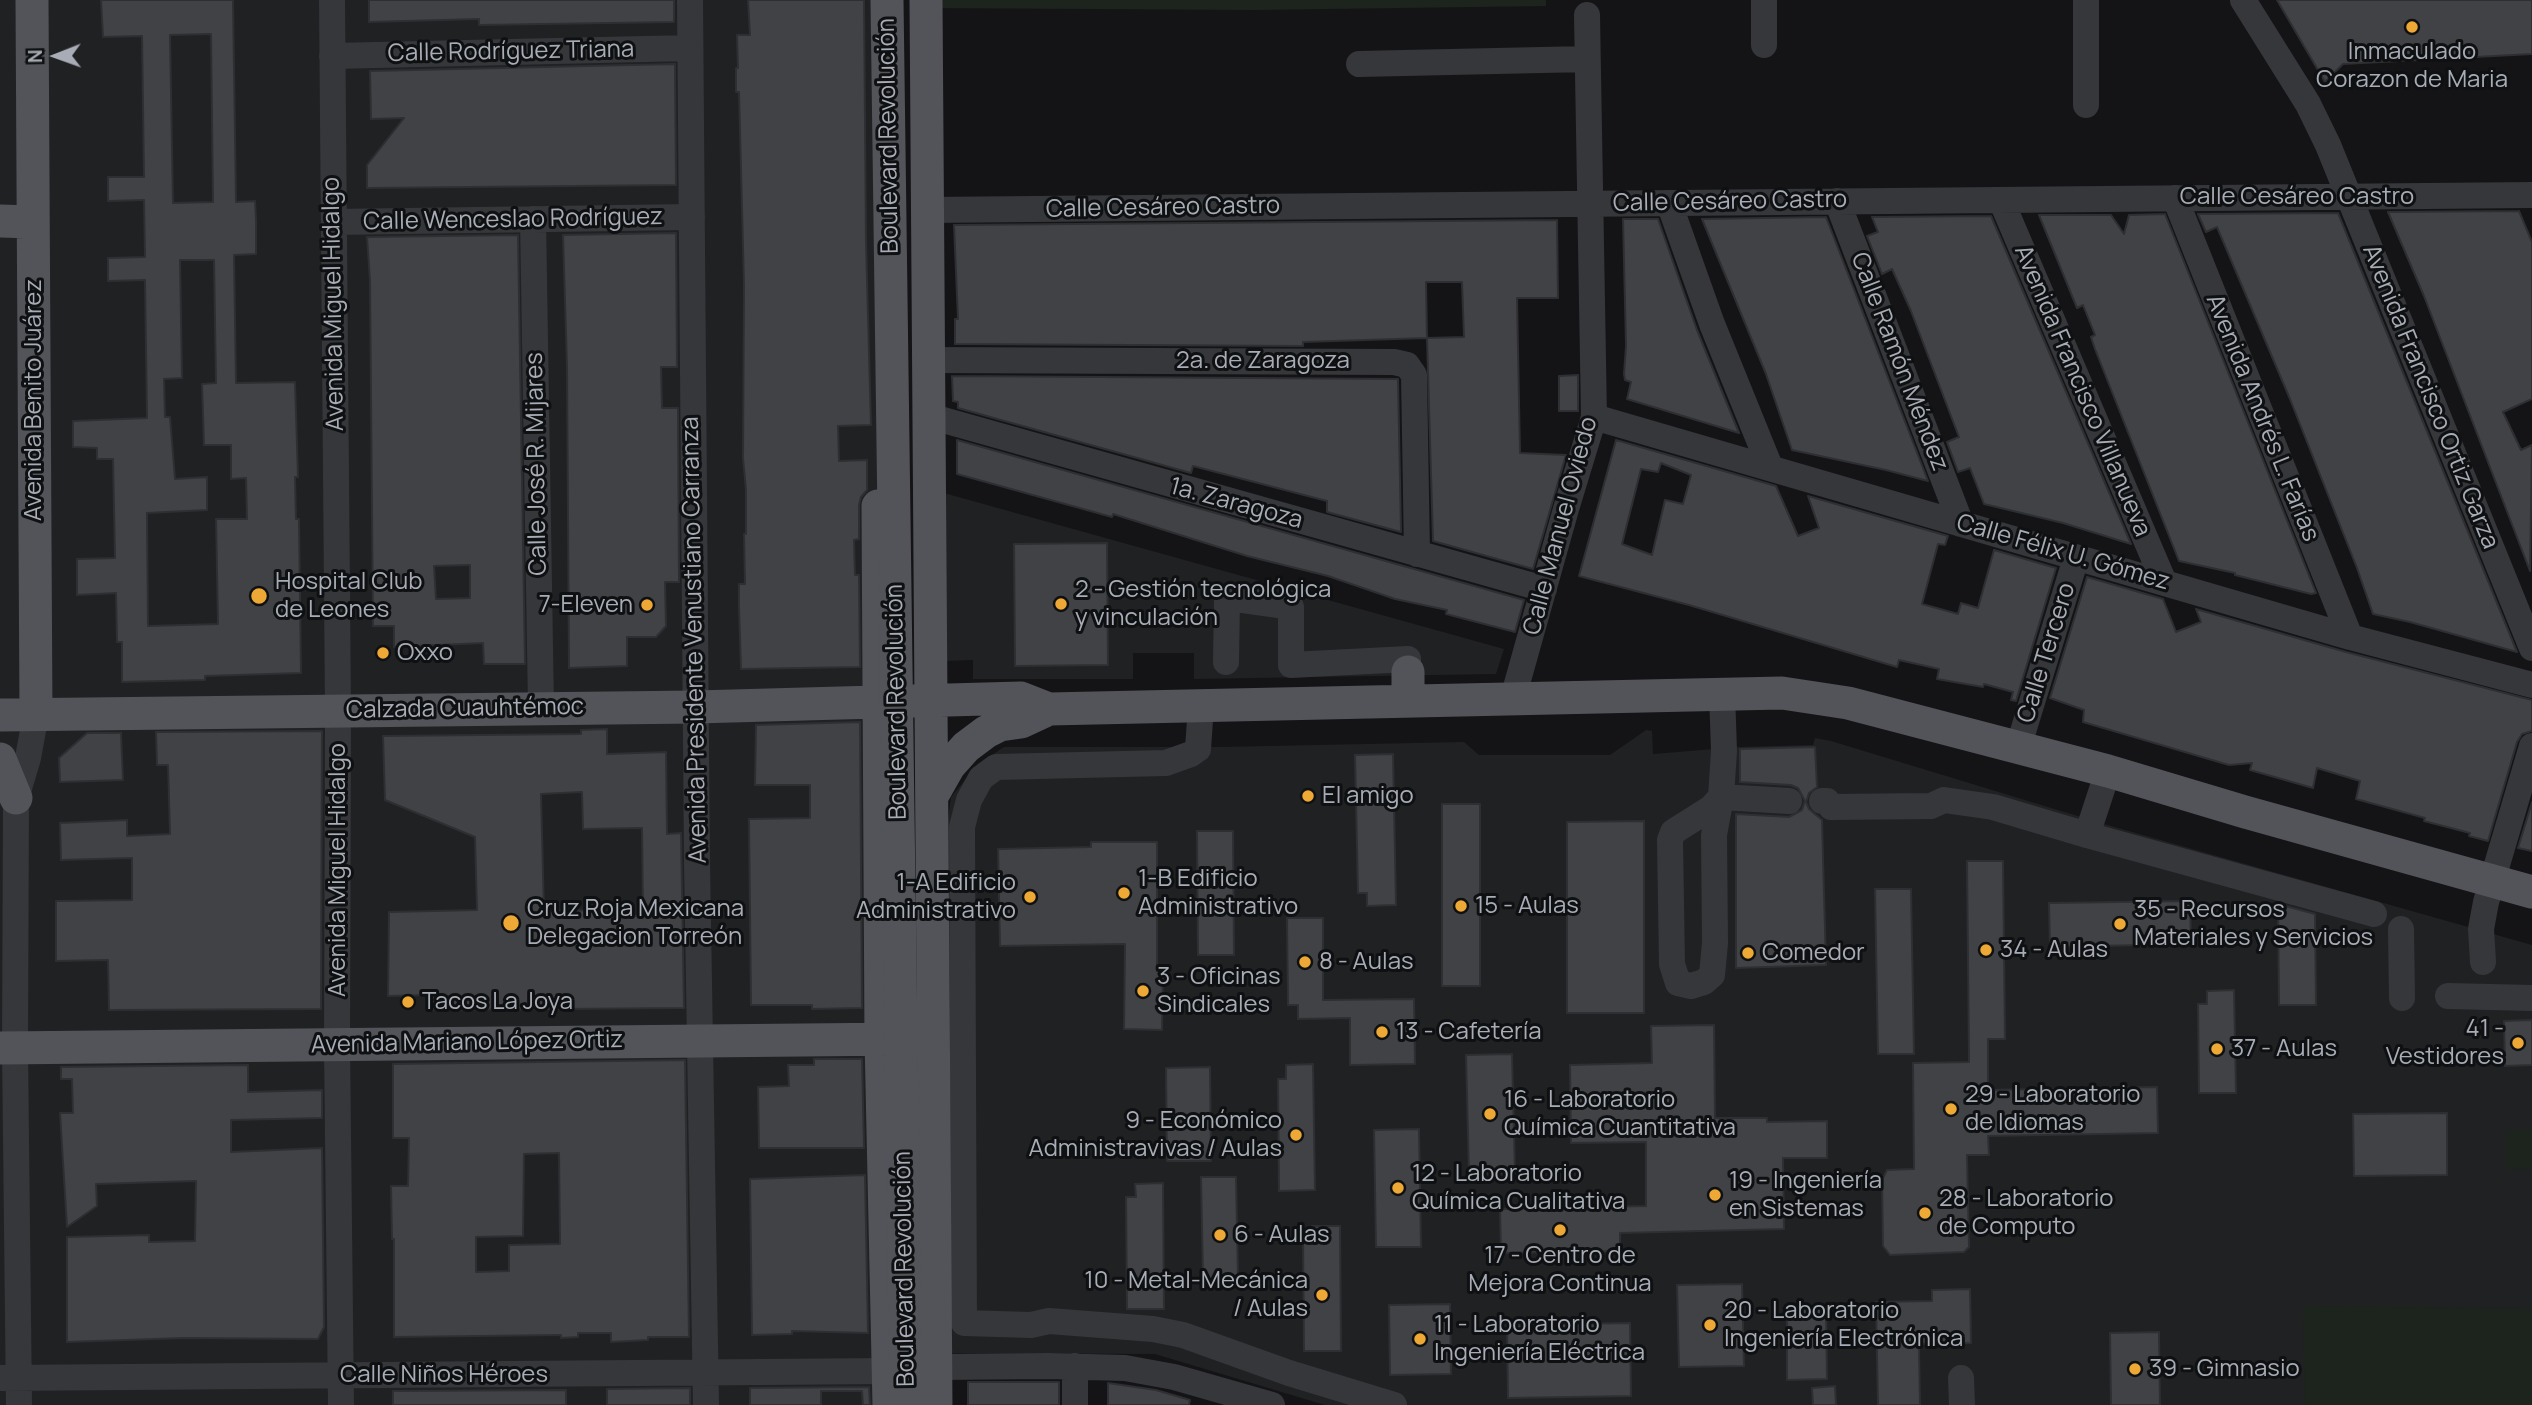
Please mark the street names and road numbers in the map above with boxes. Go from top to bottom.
street label: Boulevard Revolución [873,18,905,254]
street label: Calle Rodríguez Triana [387,35,635,69]
street label: Avenida Miguel Hidalgo [317,177,351,431]
street label: Calle Cesáreo Castro [2180,183,2414,211]
street label: Calle Cesáreo Castro [1613,186,1847,218]
street label: Calle Cesáreo Castro [1046,192,1280,224]
street label: Calle Wenceslao Rodríguez [363,203,663,237]
street label: Avenida Francisco Villanueva [2007,241,2157,541]
street label: Avenida Francisco Ortiz Garza [2356,241,2504,553]
street label: Calle Ramón Méndez [1844,249,1954,475]
street label: Avenida Benito Juárez [20,279,48,521]
street label: Avenida Andrés L. Farías [2199,290,2325,546]
street label: 2a. de Zaragoza [1176,347,1350,375]
street label: Calle José R. Mijares [521,352,553,576]
street label: Calle Manuel Oviedo [1518,414,1604,638]
street label: Avenida Presidente Venustiano Carranza [677,416,713,864]
street label: 1a. Zaragoza [1166,472,1306,536]
street label: Calle Félix U. Gómez [1953,509,2173,597]
street label: Calle Tercero [2012,579,2082,727]
street label: Boulevard Revolución [881,584,913,820]
street label: Calzada Cuauhtémoc [346,693,584,725]
street label: Avenida Miguel Hidalgo [324,743,352,997]
street label: Avenida Mariano López Ortiz [311,1026,623,1060]
street label: Boulevard Revolución [889,1151,921,1387]
street label: Calle Niños Héroes [340,1361,548,1389]

